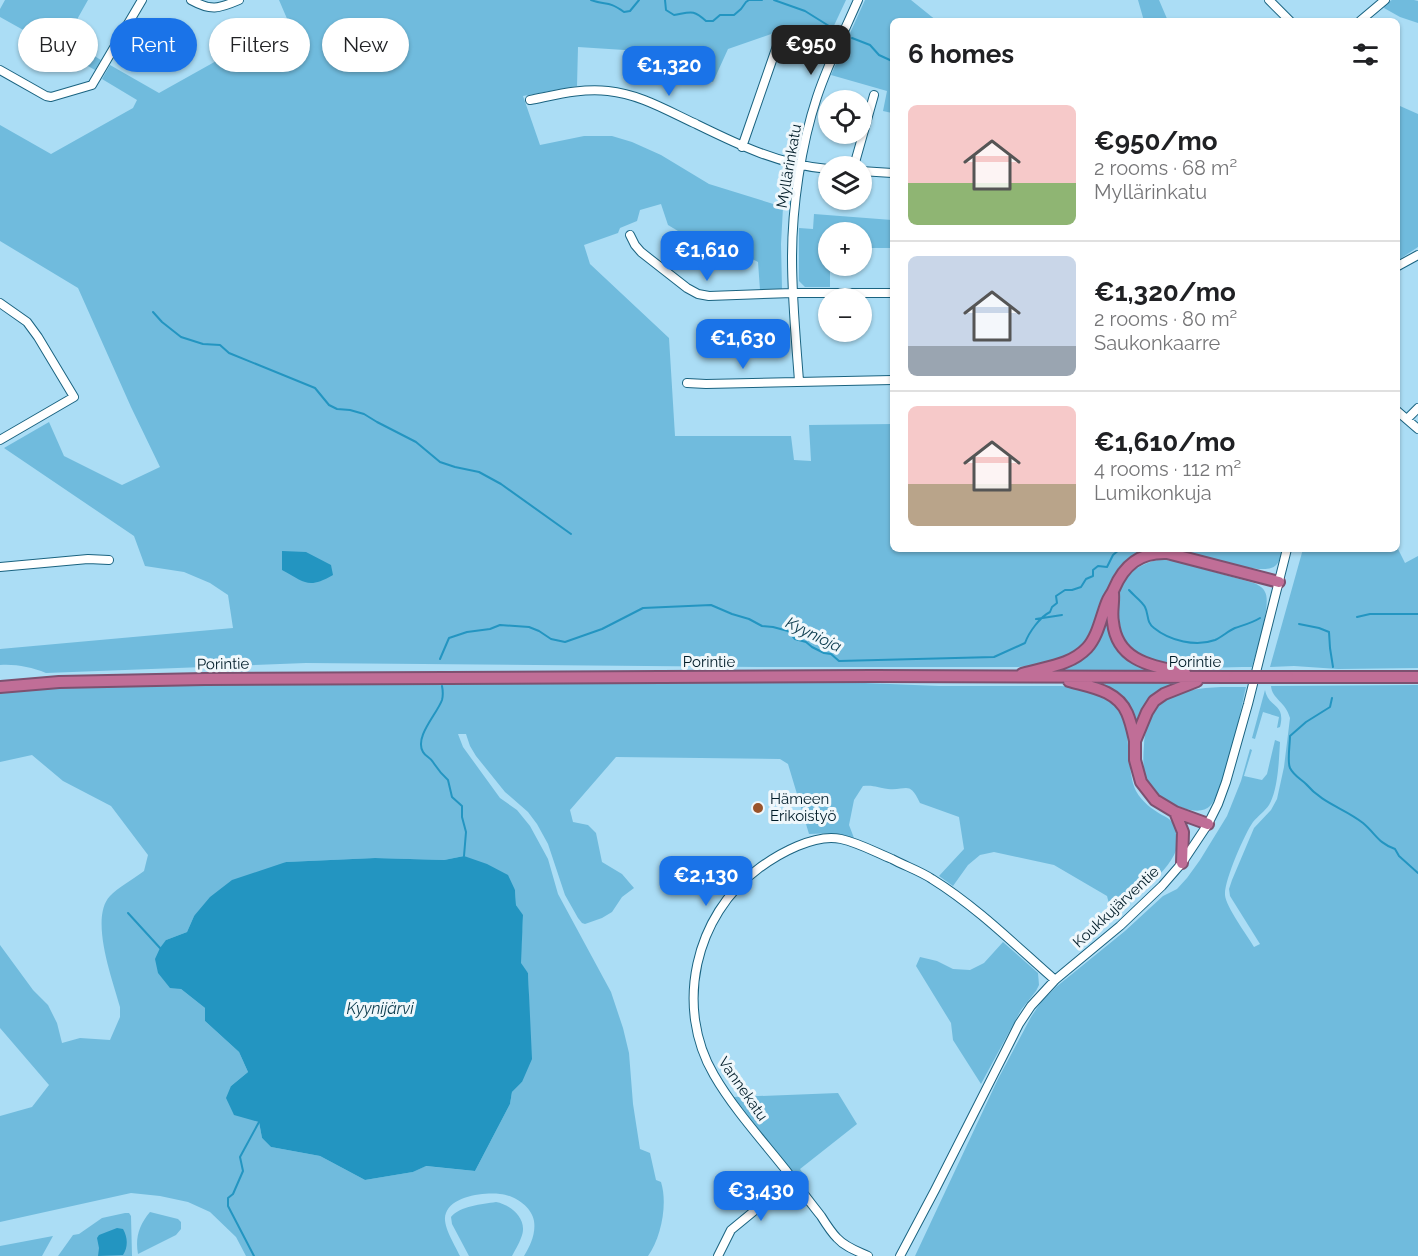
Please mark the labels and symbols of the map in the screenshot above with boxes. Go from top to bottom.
pin: €950 [775,25,847,76]
pin: €1,320 [620,46,718,97]
street label: Myllärinkatu [773,123,805,209]
pin: €1,610 [658,231,756,282]
pin: €1,630 [694,319,792,370]
water label: Kyynioja [783,613,845,656]
street label: Porintie [683,653,735,671]
street label: Porintie [1169,653,1221,671]
street label: Porintie [197,655,250,673]
place label: Hämeen Erikoistyö [770,790,836,825]
marker: Hämeen Erikoistyö [751,801,765,815]
pin: €2,130 [657,856,755,907]
street label: Koukkujärventie [1069,862,1163,951]
water label: Kyynijärvi [346,999,414,1018]
street label: Vannekatu [714,1054,772,1124]
pin: €3,430 [712,1171,810,1222]

